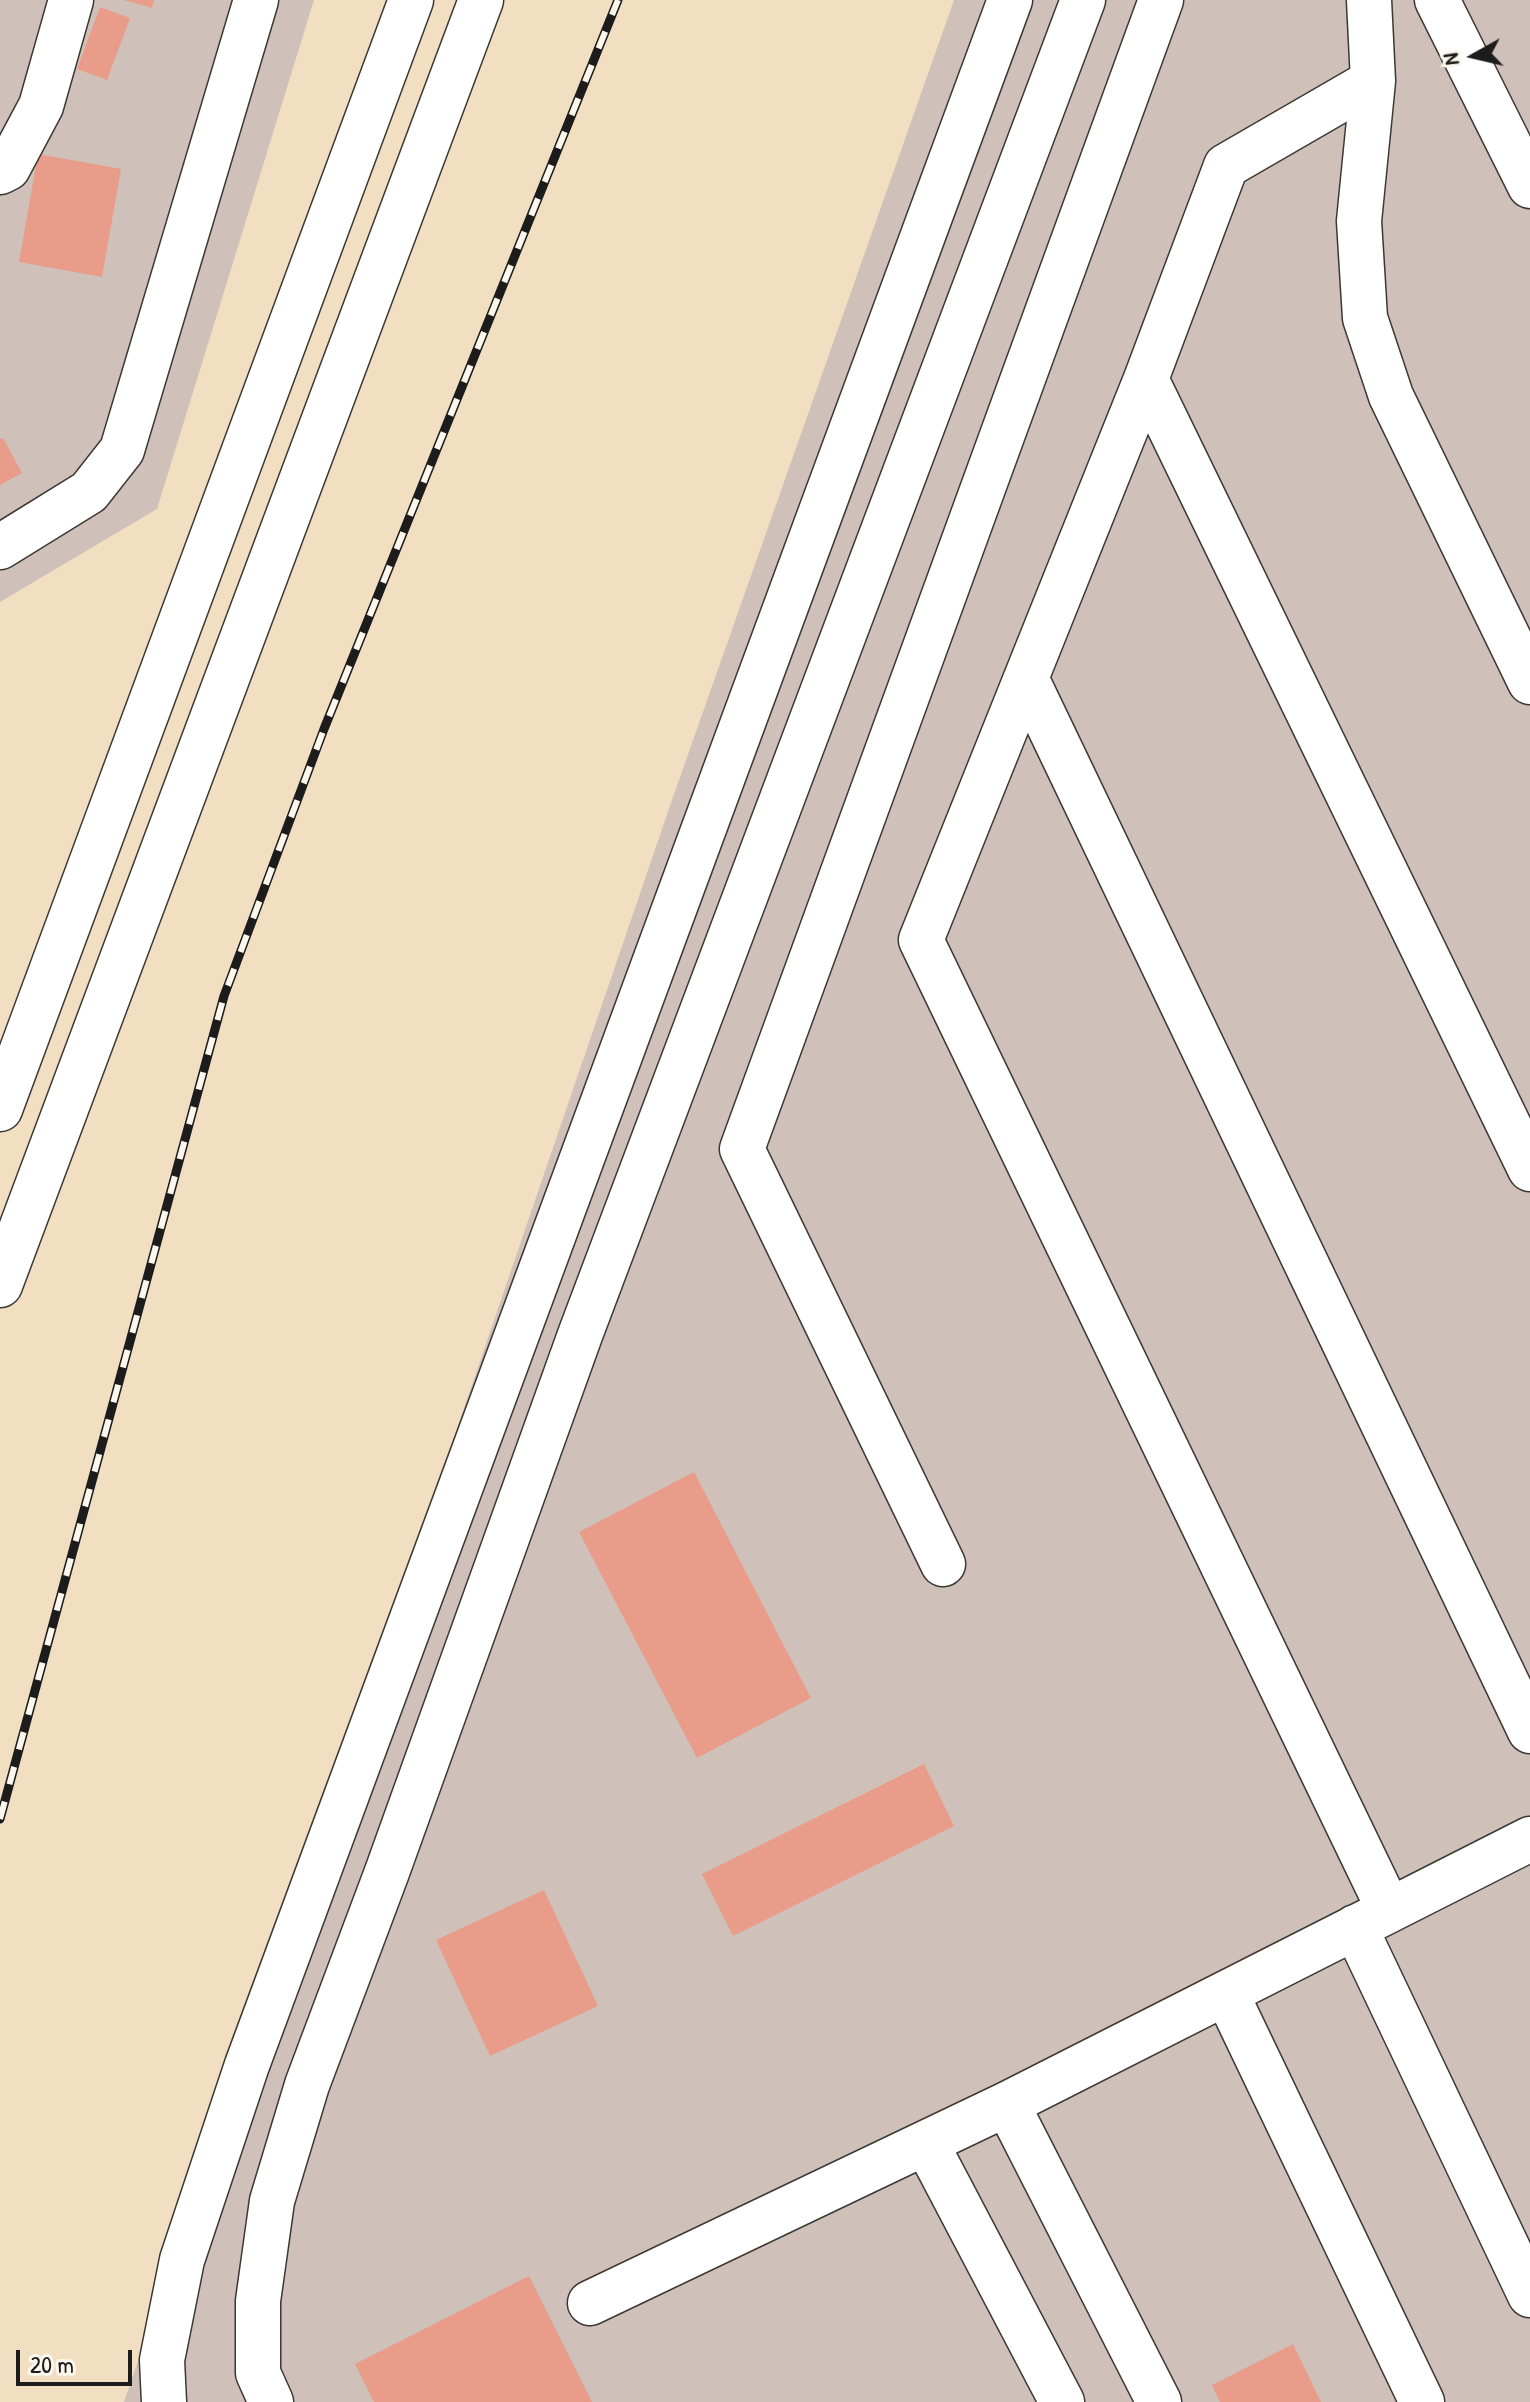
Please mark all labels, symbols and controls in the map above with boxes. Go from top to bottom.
north arrow [1434,16,1514,96]
text: N [1435,51,1466,67]
scale bar [20,2334,136,2384]
text: 20 m [30,2348,74,2380]

